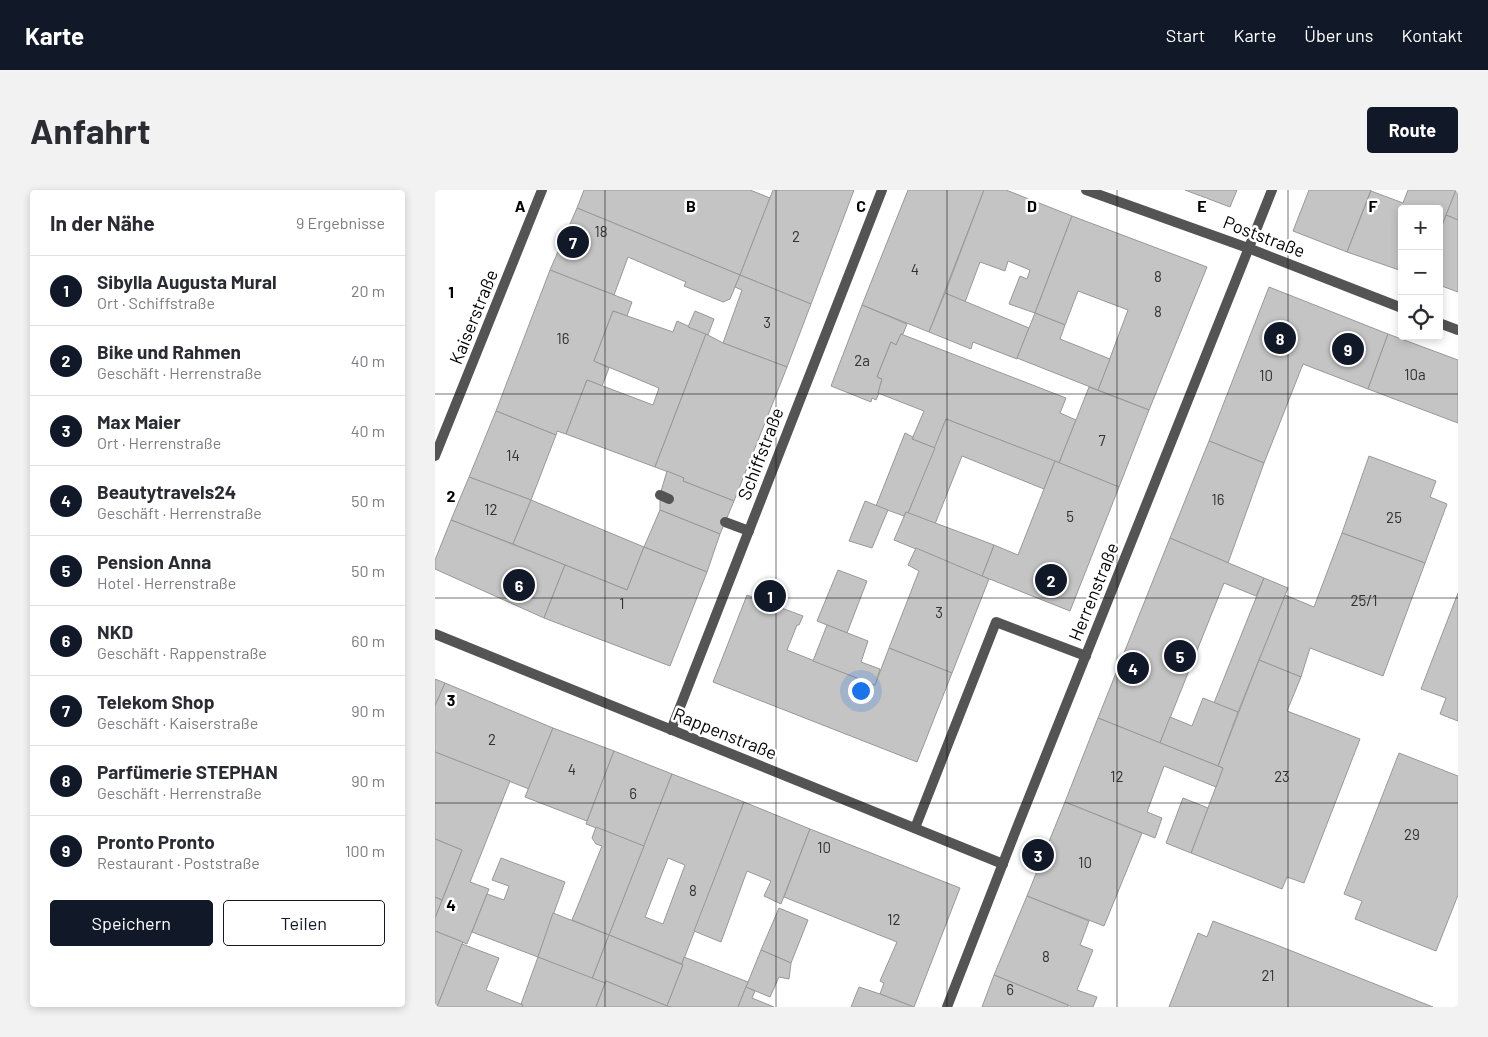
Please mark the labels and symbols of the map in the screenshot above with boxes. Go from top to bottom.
text: A [515,196,526,215]
text: B [686,196,696,215]
text: C [856,196,866,215]
text: D [1027,196,1037,215]
text: E [1197,196,1207,215]
text: F [1369,196,1378,215]
street label: Poststraße [1220,210,1308,262]
house number: 18 [594,222,608,240]
pin: 7 [557,223,589,261]
house number: 2 [792,227,800,245]
house number: 4 [911,260,919,278]
street label: Kaiserstraße [444,266,502,367]
house number: 8 [1154,267,1162,285]
text: 1 [448,282,454,301]
house number: 8 [1154,302,1162,320]
house number: 3 [763,313,771,331]
pin: 8 [1264,319,1296,357]
house number: 16 [557,329,569,347]
pin: 9 [1332,330,1364,368]
house number: 2a [854,351,870,369]
house number: 10a [1404,365,1426,383]
house number: 10 [1259,366,1273,384]
street label: Schiffstraße [732,404,788,503]
house number: 7 [1098,431,1106,449]
house number: 14 [506,446,520,464]
text: 2 [447,486,456,505]
house number: 16 [1212,490,1224,508]
house number: 12 [484,500,498,518]
house number: 5 [1066,507,1074,525]
house number: 25 [1386,508,1402,526]
street label: Herrenstraße [1063,539,1123,644]
pin: 2 [1035,561,1067,599]
pin: 6 [503,566,535,604]
pin: 1 [754,577,786,615]
house number: 25/1 [1350,591,1378,609]
house number: 1 [619,594,625,612]
house number: 3 [935,603,943,621]
pin: 5 [1164,637,1196,675]
pin: 4 [1117,649,1149,687]
your location [848,678,874,704]
text: 3 [447,690,455,709]
street label: Rappenstraße [670,702,780,764]
house number: 2 [488,730,496,748]
house number: 4 [568,760,576,778]
house number: 12 [1110,767,1124,785]
house number: 23 [1274,767,1290,785]
house number: 6 [629,784,637,802]
house number: 29 [1404,825,1420,843]
pin: 3 [1022,836,1054,874]
house number: 10 [817,838,831,856]
house number: 10 [1078,853,1092,871]
house number: 8 [689,881,697,899]
text: 4 [446,895,456,914]
house number: 12 [887,910,901,928]
house number: 8 [1042,947,1050,965]
house number: 21 [1261,966,1275,984]
house number: 6 [1006,980,1014,998]

